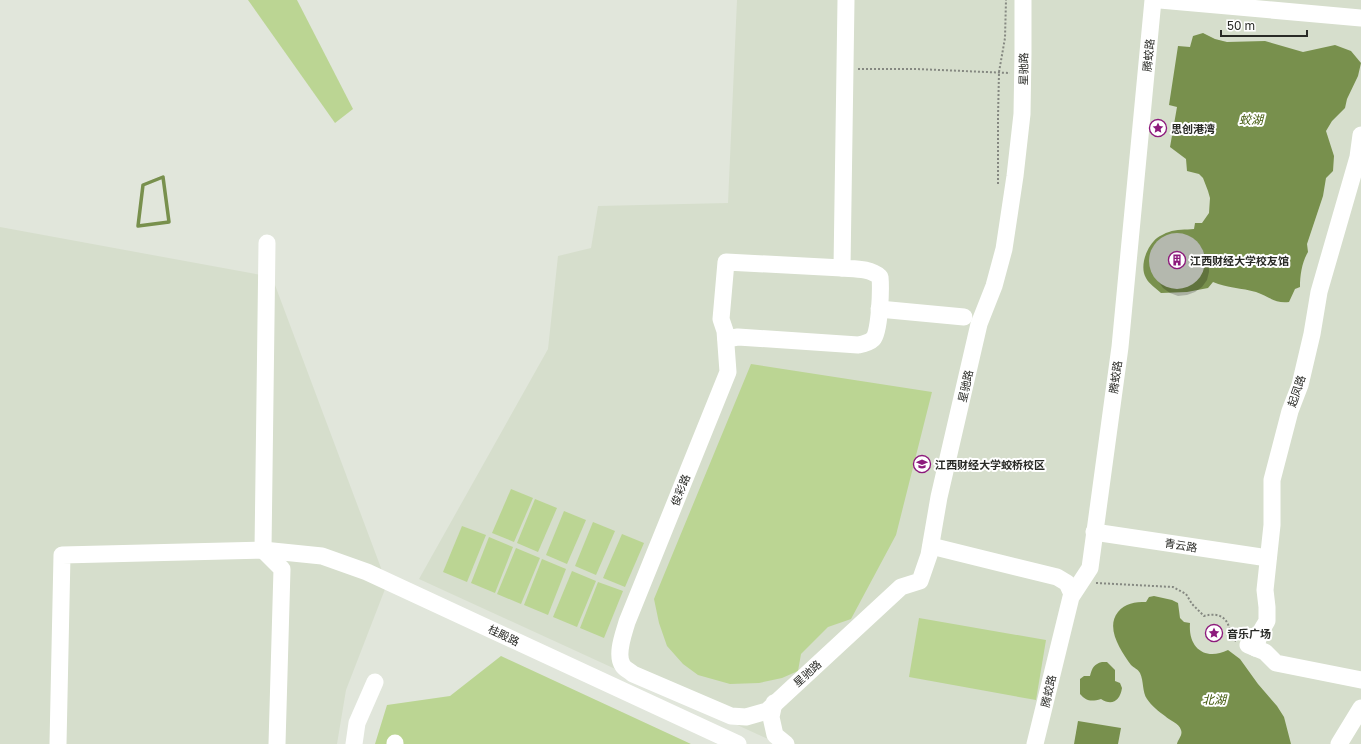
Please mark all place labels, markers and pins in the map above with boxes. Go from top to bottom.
place icon: 思创港湾 [1148,118,1168,138]
place label: 思创港湾 [1171,122,1215,135]
building icon: 江西财经大学校友馆 [1167,250,1187,270]
place label: 江西财经大学校友馆 [1190,254,1289,267]
school or university icon: 江西财经大学蛟桥校区 [912,454,932,474]
place label: 江西财经大学蛟桥校区 [935,458,1045,471]
place icon: 音乐广场 [1204,623,1224,643]
place label: 音乐广场 [1227,627,1271,640]

